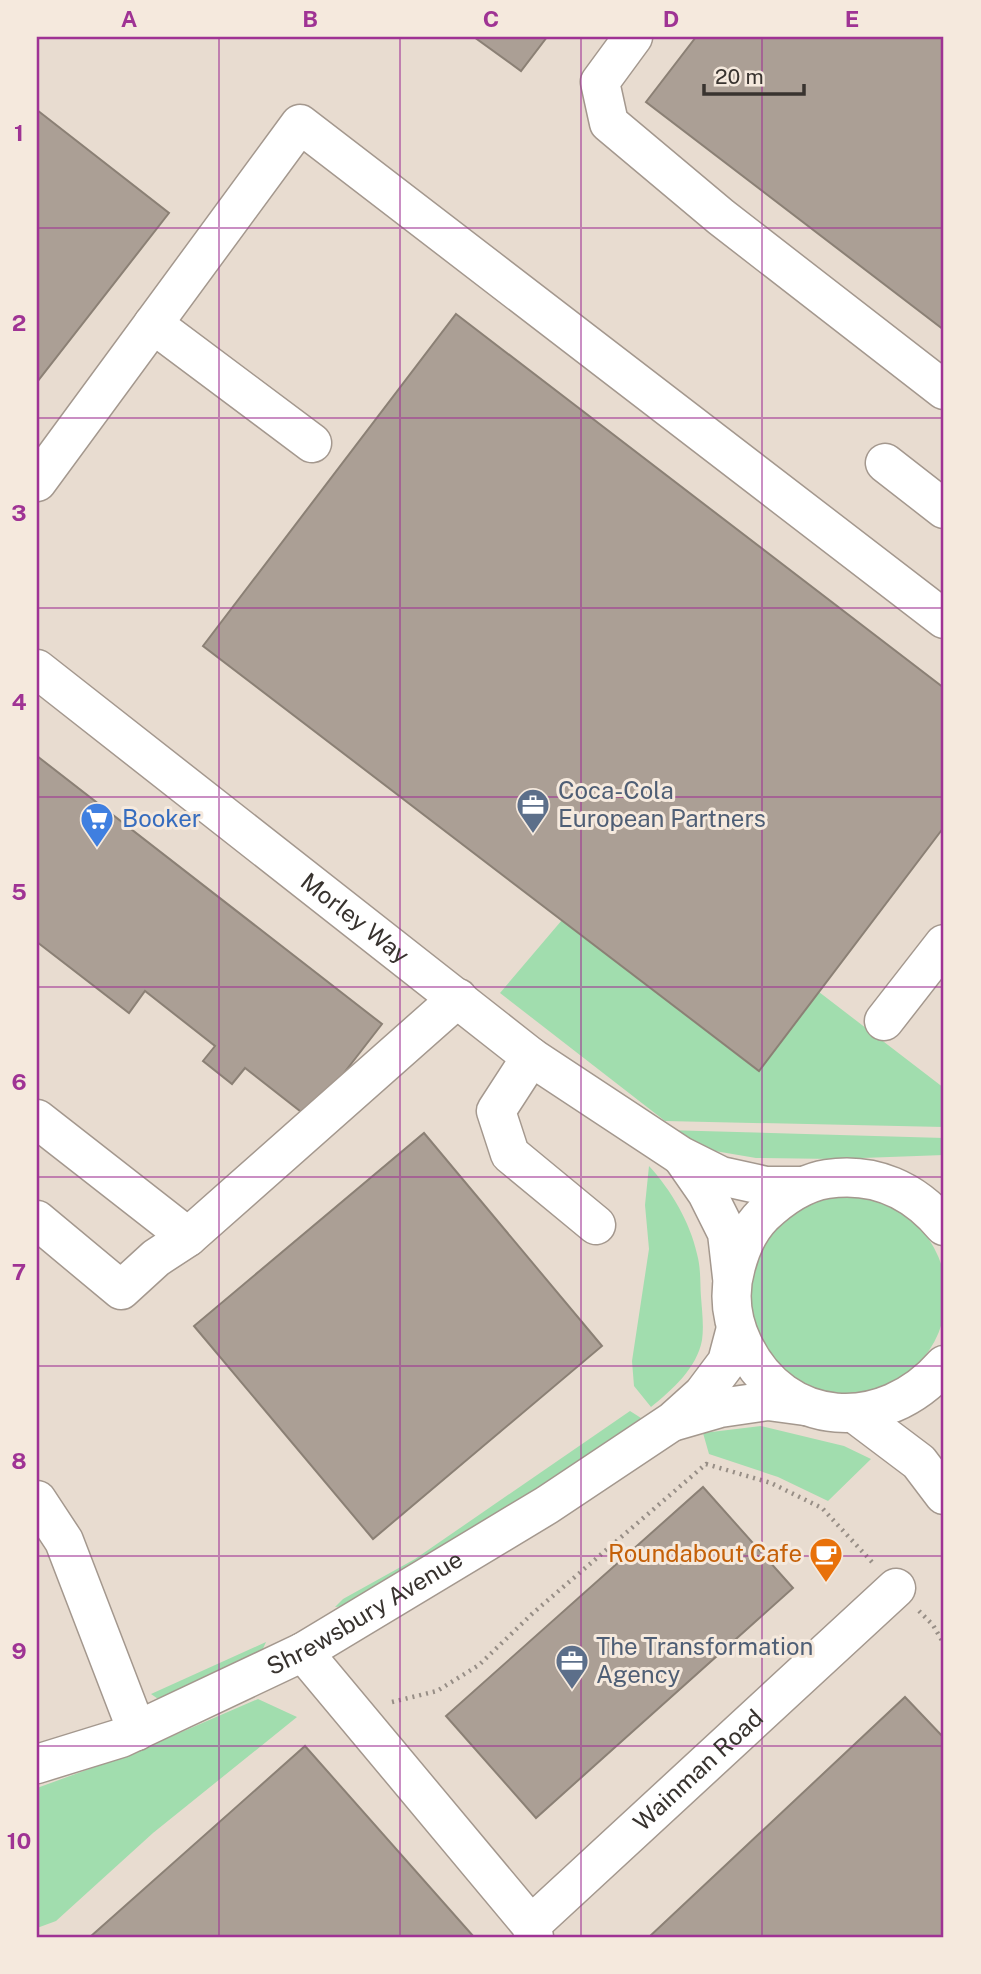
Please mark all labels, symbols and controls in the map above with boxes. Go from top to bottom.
text: A [121,5,138,32]
text: B [302,5,318,32]
text: C [483,5,499,32]
text: D [663,5,679,32]
text: E [845,5,859,32]
scale bar [704,52,804,96]
text: 20 m [715,64,764,89]
text: 1 [14,119,24,146]
text: 2 [12,309,26,336]
text: 3 [11,499,27,526]
text: 4 [11,688,27,715]
place label: Coca-Cola European Partners [558,776,766,832]
office icon: Coca-Cola European Partners [514,786,552,835]
supermarket icon: Booker [78,800,116,849]
place label: Booker [122,804,201,832]
street label: Morley Way [296,867,415,969]
text: 5 [11,878,27,905]
text: 6 [11,1068,27,1095]
text: 7 [12,1258,26,1285]
text: 8 [11,1447,27,1474]
cafe icon: Roundabout Cafe [807,1535,845,1584]
place label: Roundabout Cafe [608,1539,802,1567]
street label: Shrewsbury Avenue [262,1544,467,1680]
place label: The Transformation Agency [596,1632,813,1688]
text: 9 [11,1637,27,1664]
office icon: The Transformation Agency [553,1642,591,1691]
street label: Wainman Road [627,1703,768,1836]
text: 10 [7,1827,31,1854]

